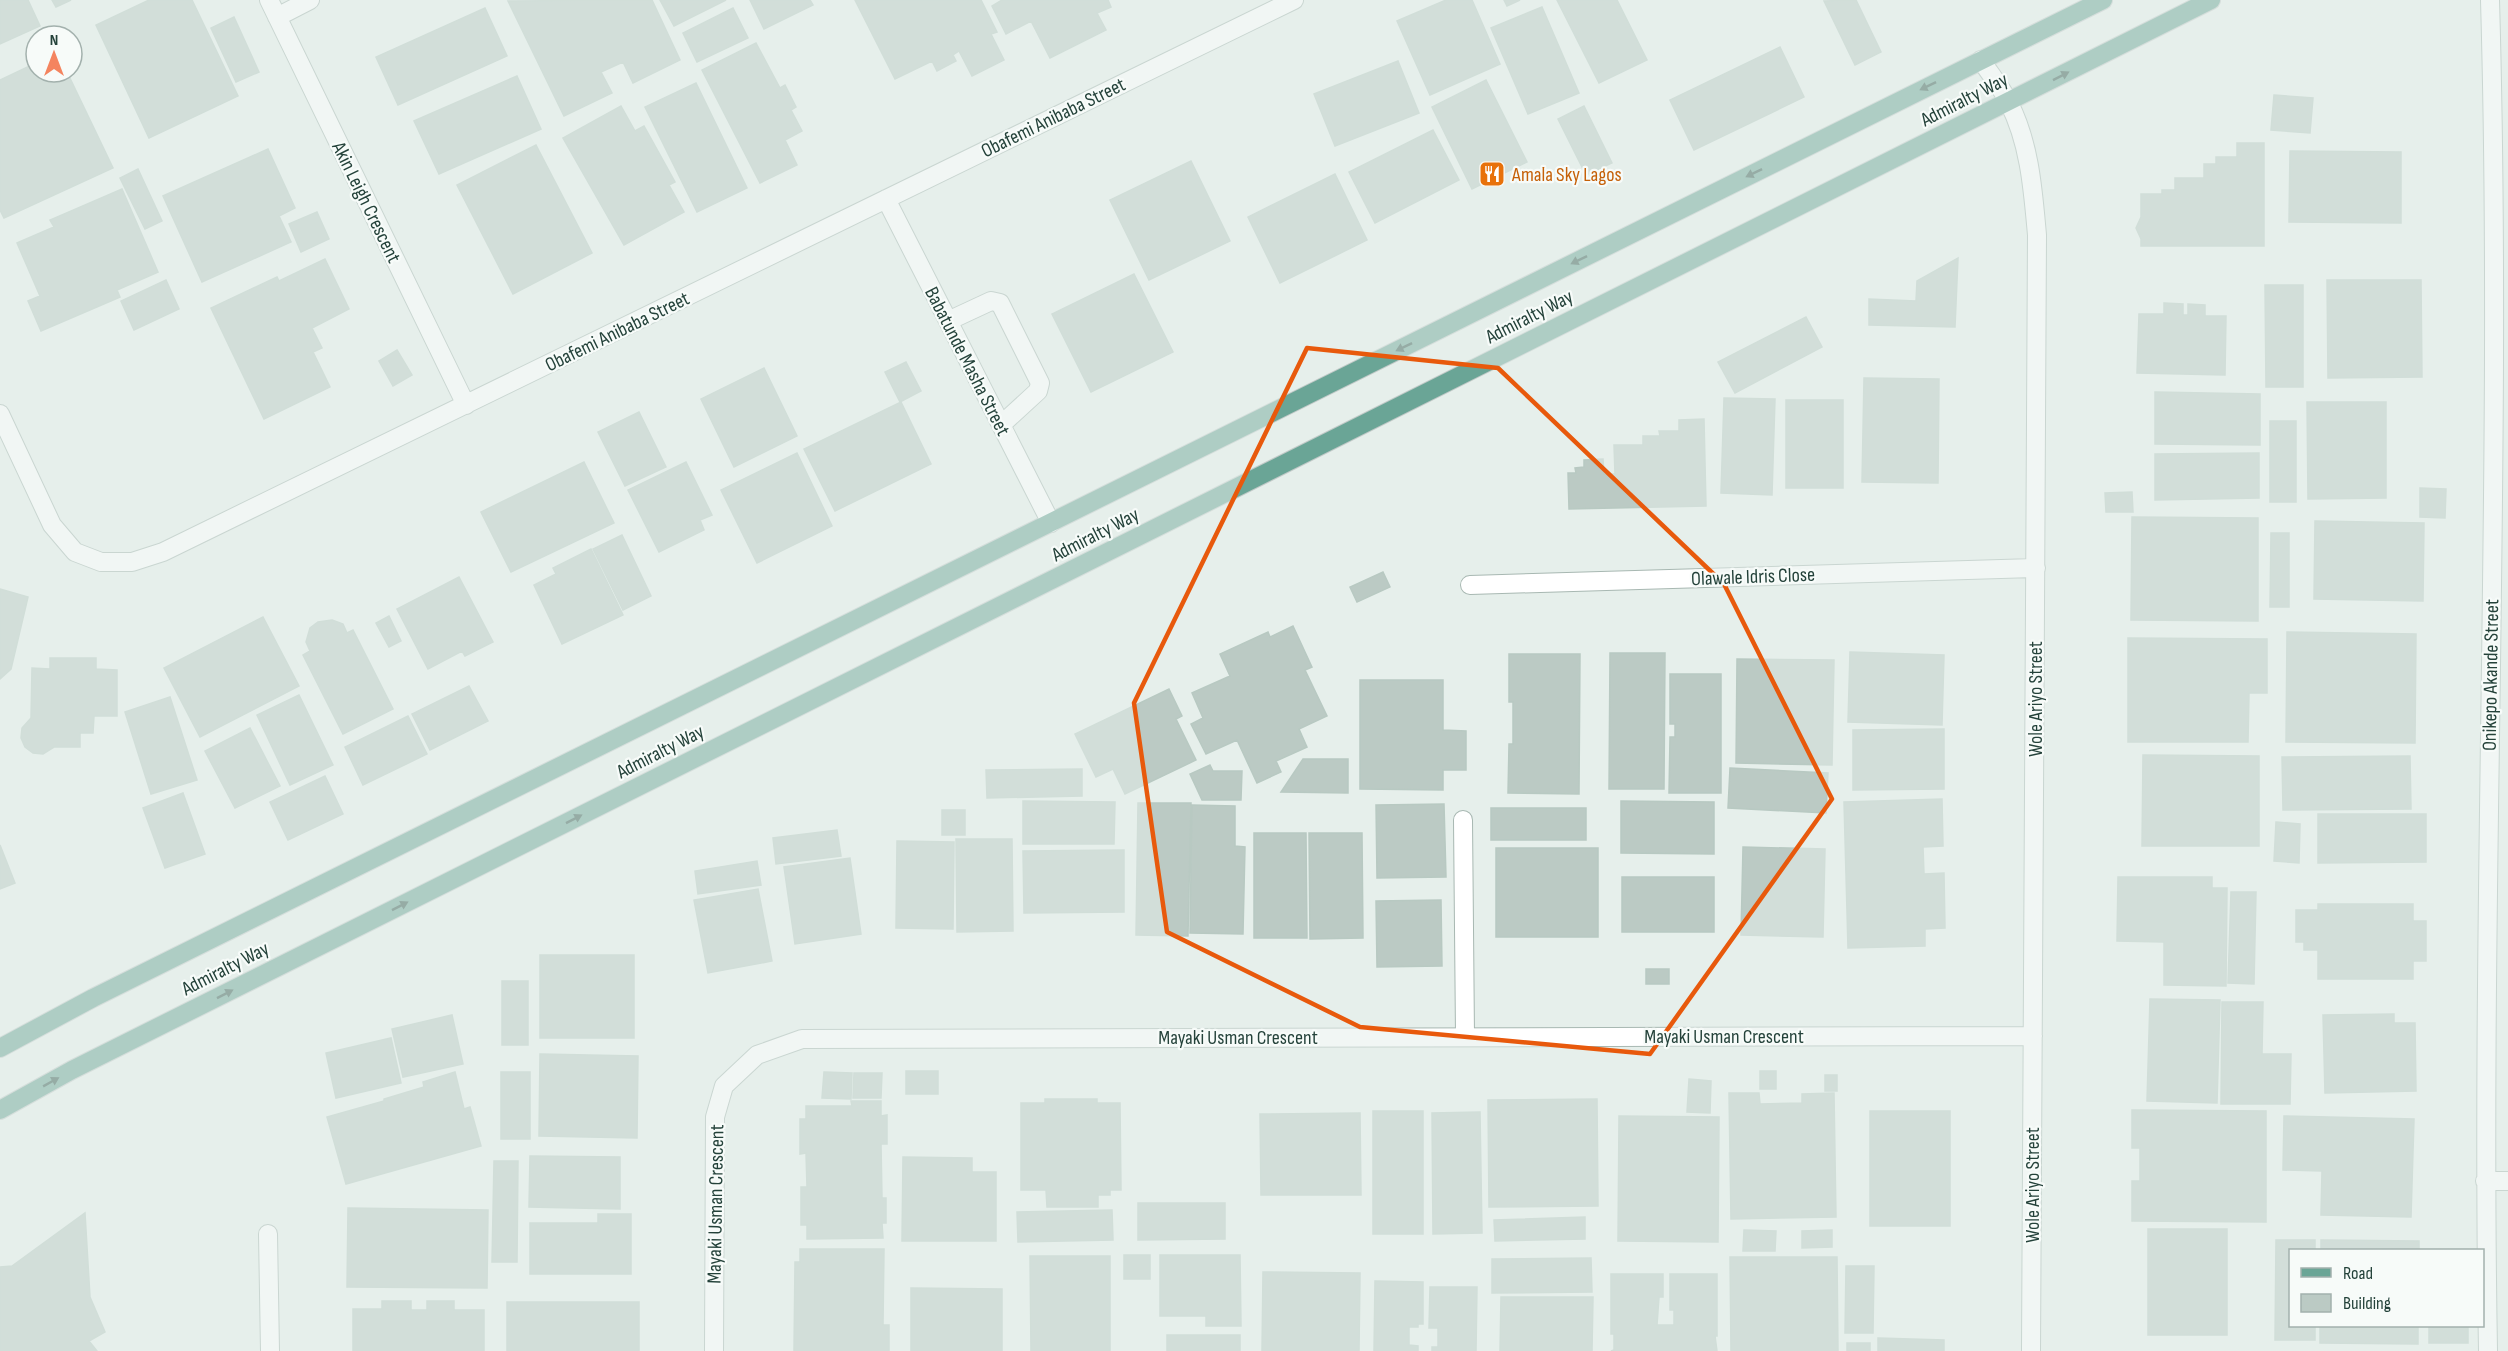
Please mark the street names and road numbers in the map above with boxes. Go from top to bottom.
street label: Admiralty Way [1916,68,2012,133]
street label: Obafemi Anibaba Street [977,73,1129,163]
street label: Akin Leigh Crescent [326,137,406,267]
street label: Babatunde Masha Street [919,283,1015,440]
street label: Admiralty Way [1481,285,1577,350]
street label: Obafemi Anibaba Street [541,287,693,377]
street label: Admiralty Way [1047,503,1143,568]
street label: Olawale Idris Close [1691,563,1815,591]
street label: Onikepo Akande Street [2478,599,2504,751]
street label: Wole Ariyo Street [2024,641,2048,757]
street label: Admiralty Way [612,720,708,785]
street label: Admiralty Way [177,937,273,1002]
street label: Mayaki Usman Crescent [1644,1025,1804,1049]
street label: Mayaki Usman Crescent [1158,1026,1318,1050]
street label: Mayaki Usman Crescent [703,1124,729,1284]
street label: Wole Ariyo Street [2021,1127,2045,1243]

